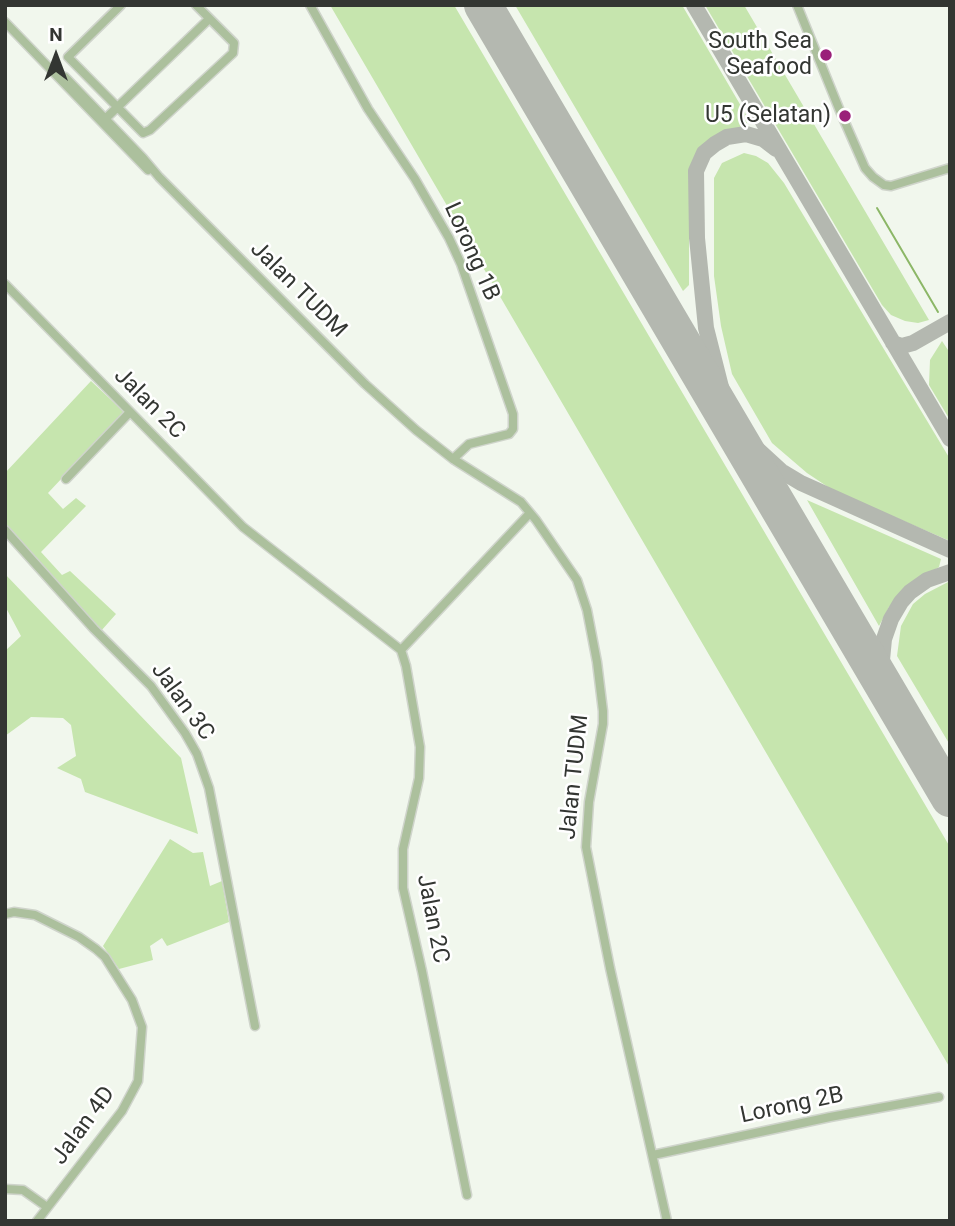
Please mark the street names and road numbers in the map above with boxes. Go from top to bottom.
street label: Lorong 1B [437,199,505,305]
street label: Jalan TUDM [244,236,352,344]
street label: Jalan 2C [108,363,190,445]
street label: Jalan 3C [145,658,219,746]
street label: Jalan TUDM [555,713,595,841]
street label: Jalan 2C [410,872,454,966]
street label: Jalan 4D [46,1082,122,1170]
street label: Lorong 2B [738,1082,846,1130]

